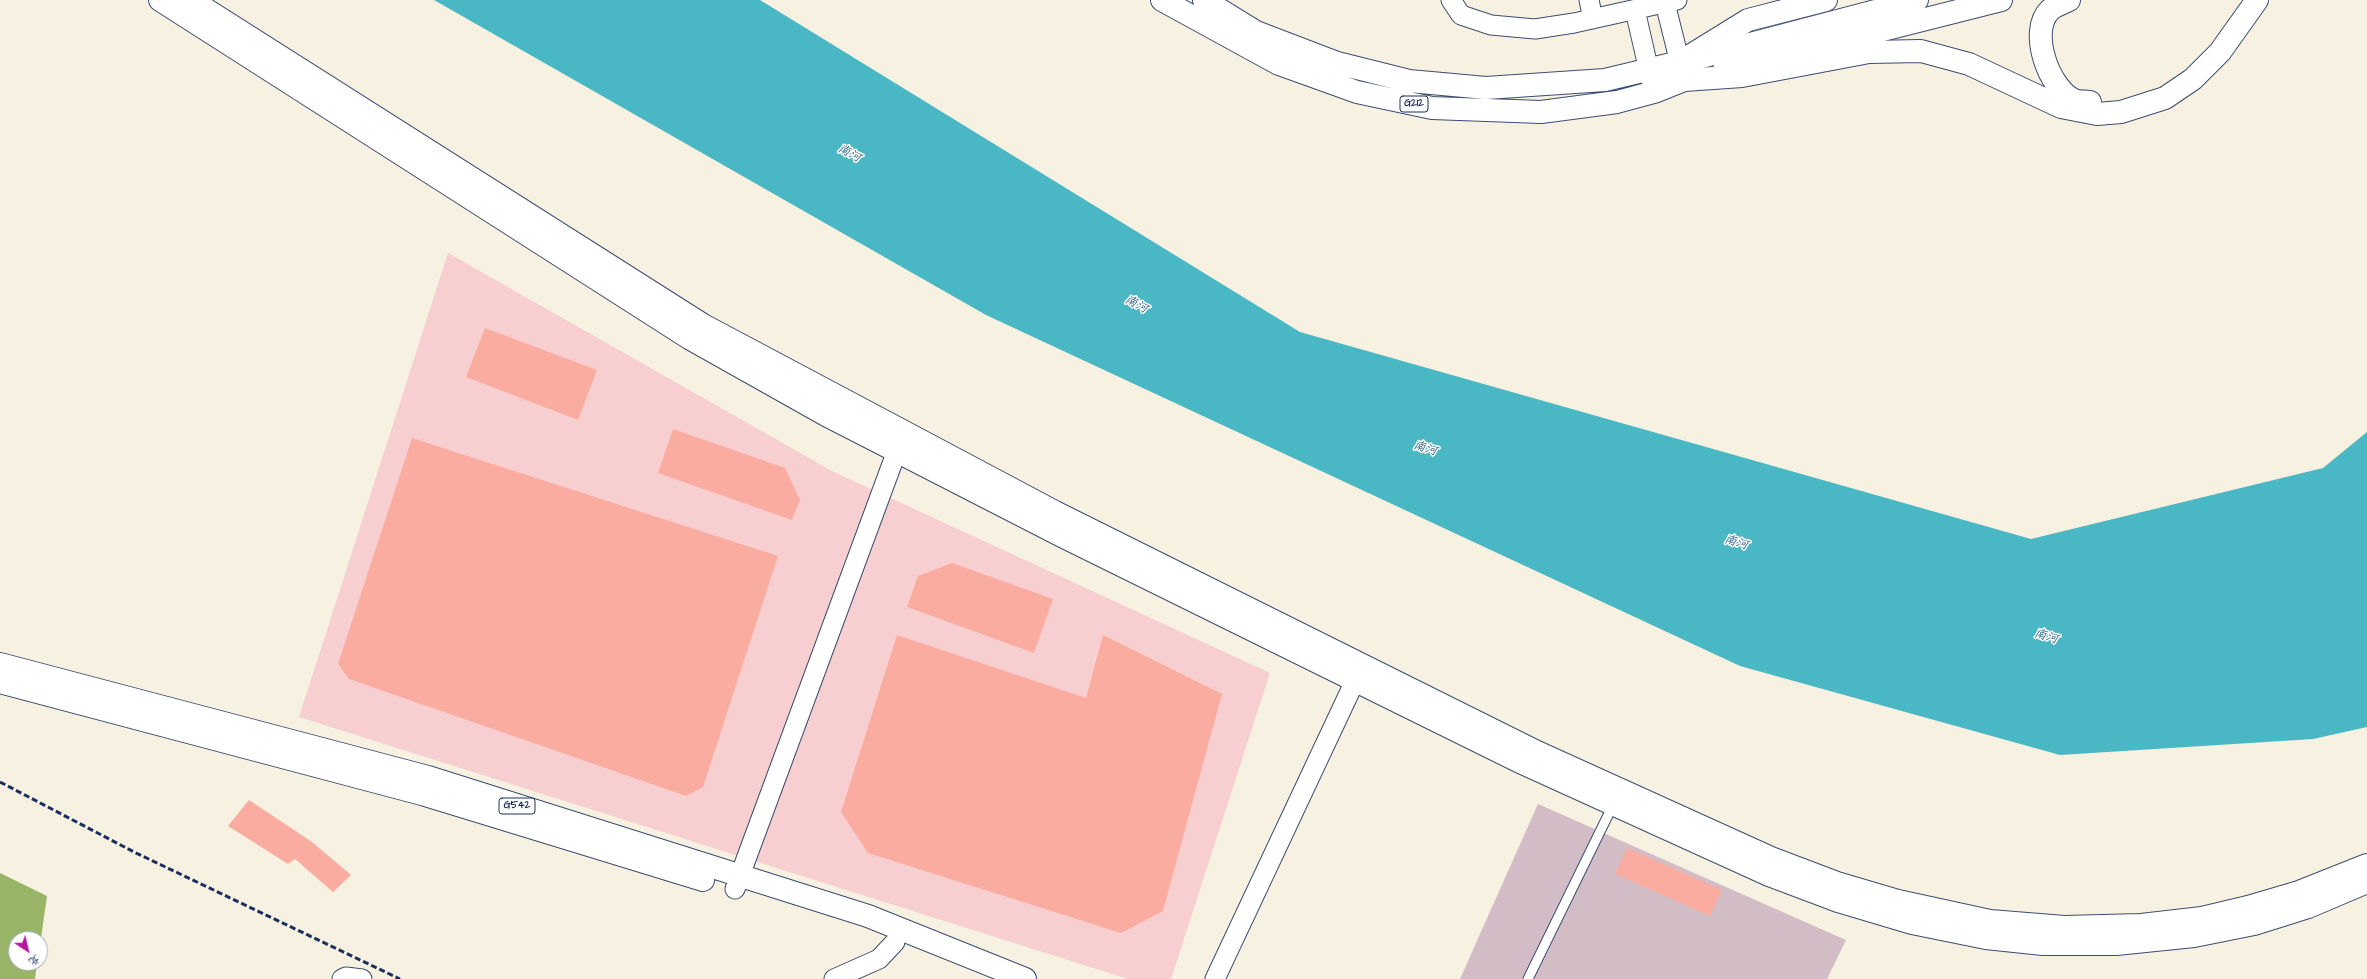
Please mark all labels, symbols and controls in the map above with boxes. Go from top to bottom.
road number: G212 [1400,96,1428,112]
water label: 南河 [835,142,863,166]
water label: 南河 [1122,293,1150,317]
water label: 南河 [1411,439,1439,459]
water label: 南河 [1722,533,1750,553]
water label: 南河 [2032,627,2060,647]
road number: G542 [499,798,535,814]
north arrow [8,931,48,971]
text: 北 [26,951,43,970]

